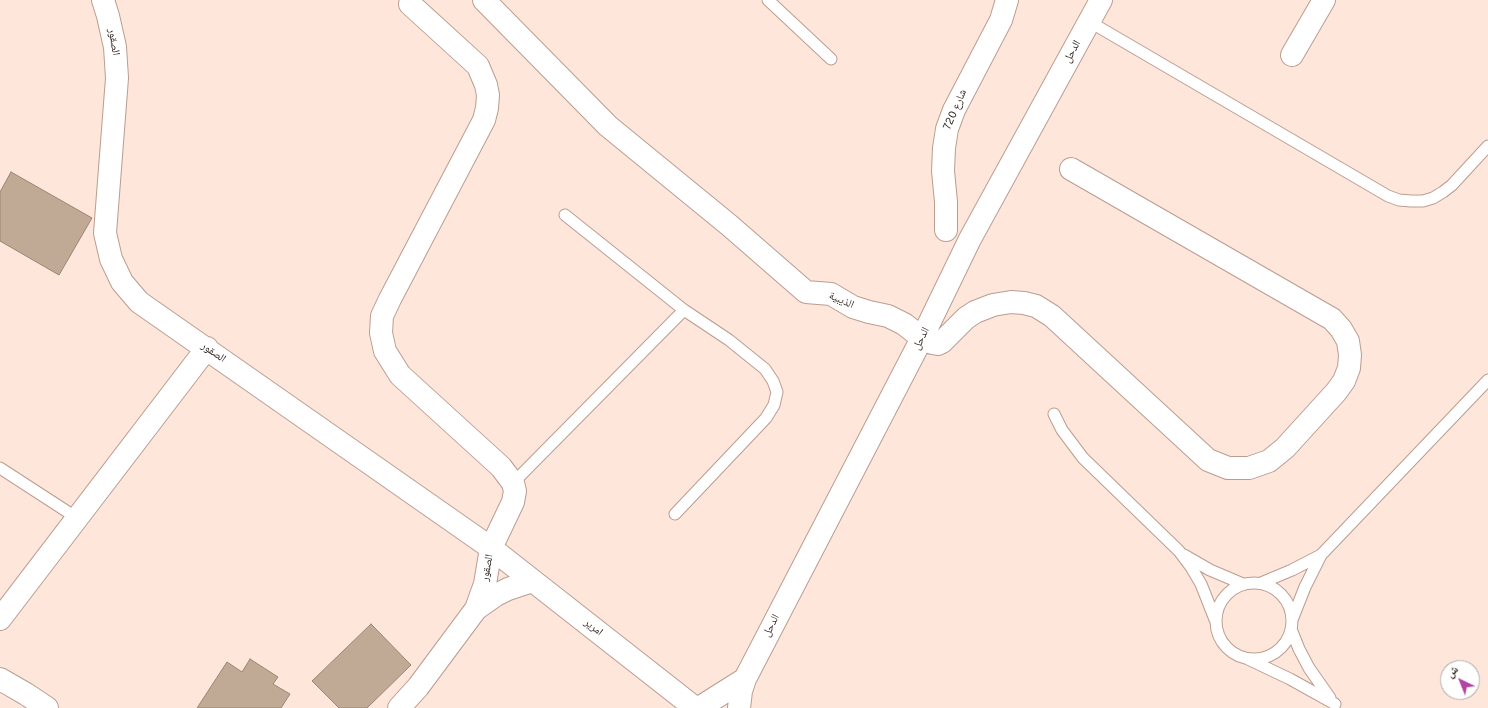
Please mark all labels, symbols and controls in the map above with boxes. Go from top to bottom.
street label: الصقور [104,28,122,56]
street label: الدحل [1061,38,1085,66]
street label: شارع 720 [942,88,970,132]
street label: الذيبية [826,290,856,312]
street label: الدحل [911,325,933,353]
street label: الصقور [198,340,228,366]
street label: الصقور [479,553,497,583]
street label: الدحل [761,612,783,640]
street label: امرير [581,617,605,639]
north arrow [1440,660,1480,700]
text: ش [1443,663,1462,681]

